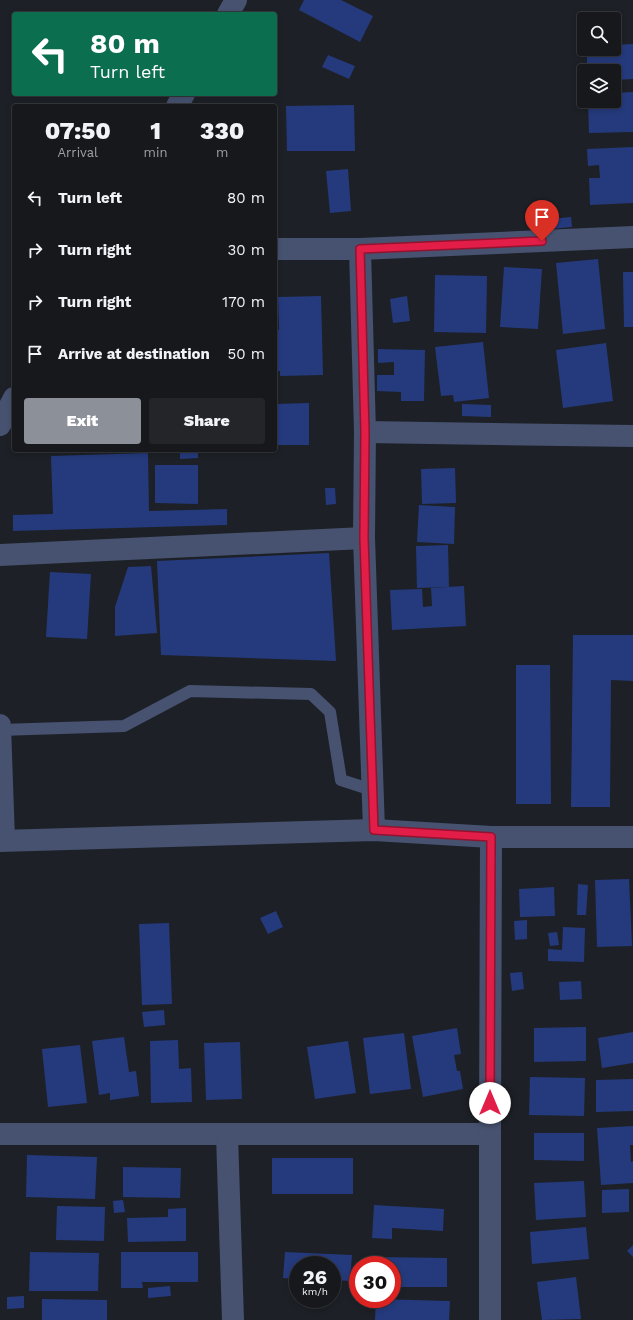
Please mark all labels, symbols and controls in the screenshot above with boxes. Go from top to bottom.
map controls [577,12,621,108]
button: search [577,12,621,56]
text: 80 m [90,27,160,60]
icon: left [24,28,76,80]
text: Turn left [90,61,165,82]
button: layers [577,64,621,108]
text: 07:50 [45,117,111,145]
text: 1 [150,117,161,145]
text: 330 [200,117,244,145]
text: Arrival [57,145,98,160]
text: min [144,145,167,160]
text: m [216,145,228,160]
icon: left [24,187,46,209]
text: Turn left [58,189,122,207]
text: 80 m [227,189,265,207]
pin [525,200,559,241]
icon: arrive [531,206,553,228]
icon: right [24,239,46,261]
text: Turn right [58,241,131,259]
text: 30 m [228,241,265,259]
icon: right [24,291,46,313]
text: Turn right [58,293,131,311]
text: 170 m [222,293,265,311]
icon: arrive [24,343,46,365]
text: Arrive at destination [58,345,210,363]
text: 50 m [228,345,265,363]
button: Exit [24,398,141,444]
button: Share [149,398,265,444]
position arrow [469,1082,511,1124]
speed limit sign: 30 [349,1256,401,1308]
text: 26 [303,1265,327,1289]
text: km/h [302,1286,328,1297]

